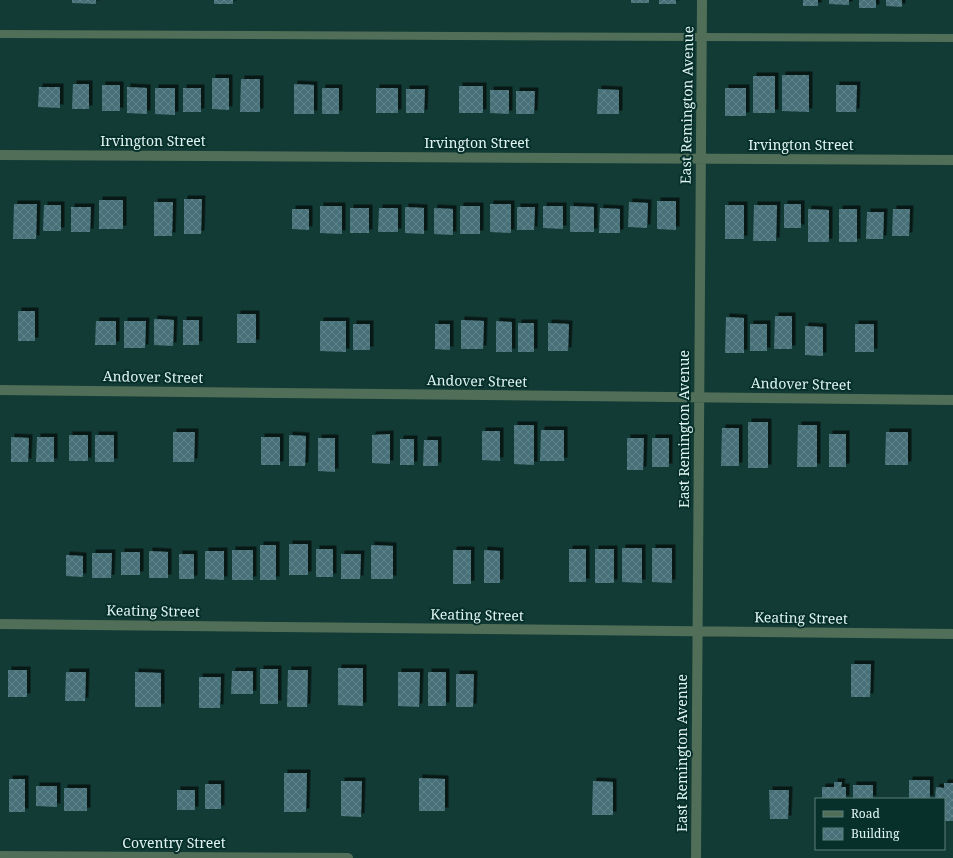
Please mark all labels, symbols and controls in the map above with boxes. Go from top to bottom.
street label: East Remington Avenue [676,26,697,184]
street label: Irvington Street [100,131,206,150]
street label: Irvington Street [424,133,530,152]
street label: Irvington Street [748,135,854,154]
street label: East Remington Avenue [674,350,693,508]
street label: Andover Street [103,366,203,387]
street label: Andover Street [427,370,527,391]
street label: Andover Street [751,373,851,394]
street label: Keating Street [106,600,200,621]
street label: Keating Street [430,604,524,625]
street label: Keating Street [754,607,848,628]
street label: East Remington Avenue [672,674,691,832]
legend [815,798,945,850]
text: Road [851,805,881,822]
text: Building [851,825,900,842]
street label: Coventry Street [122,833,226,852]

